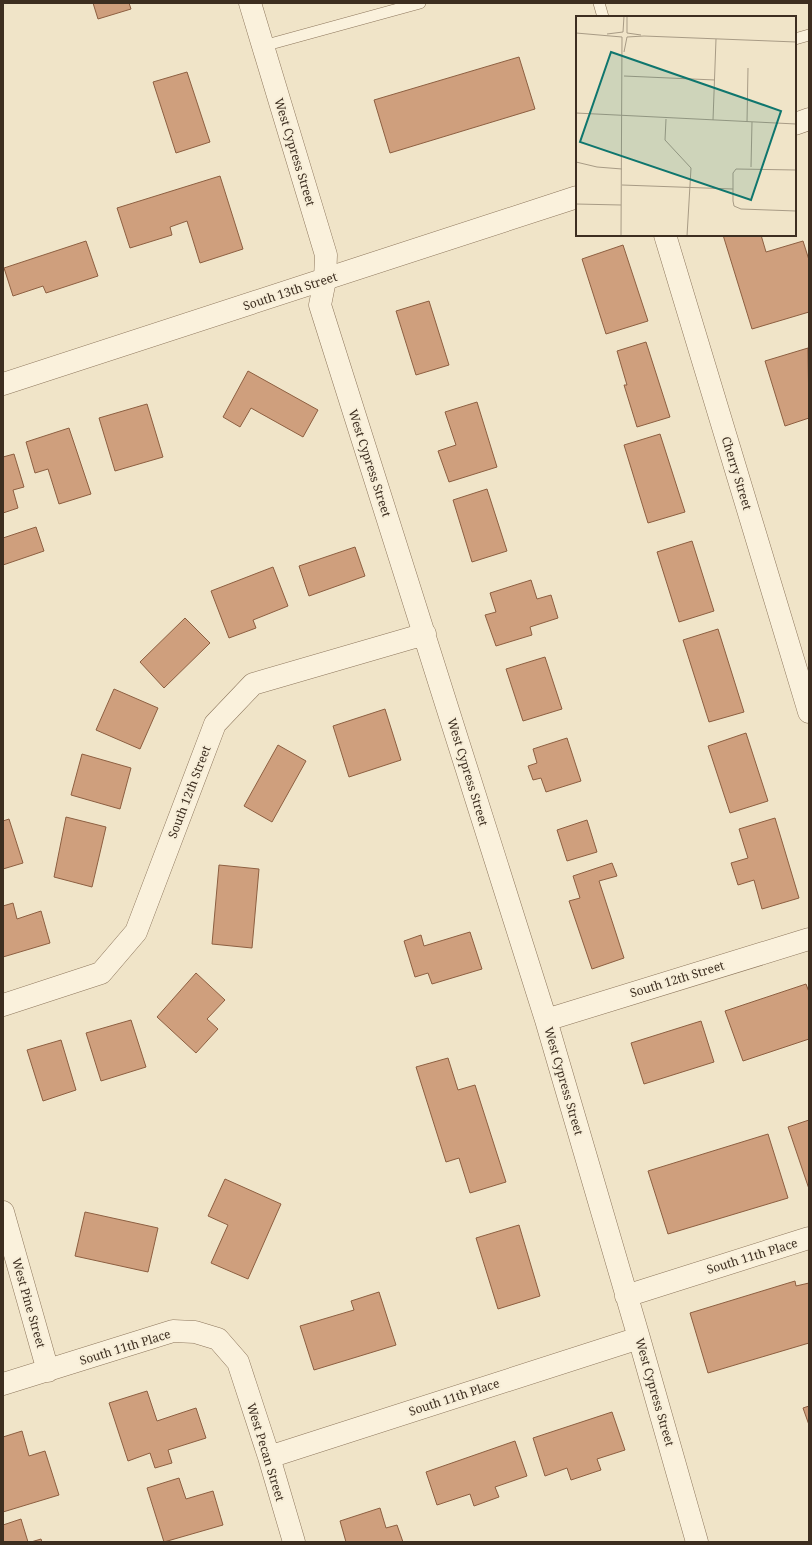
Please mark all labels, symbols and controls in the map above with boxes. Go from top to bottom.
inset map [576,16,796,236]
street label: West Cypress Street [270,96,320,208]
street label: South 13th Street [241,268,339,314]
street label: West Cypress Street [345,407,395,519]
street label: Cherry Street [718,434,756,512]
street label: West Cypress Street [443,716,493,828]
street label: South 12th Street [164,743,214,841]
street label: South 12th Street [628,957,726,1001]
street label: West Cypress Street [540,1025,588,1137]
street label: South 11th Place [704,1234,800,1278]
street label: West Pine Street [8,1256,50,1350]
street label: South 11th Place [77,1325,173,1369]
street label: West Cypress Street [631,1336,679,1448]
street label: South 11th Place [406,1374,502,1420]
street label: West Pecan Street [243,1401,289,1503]

